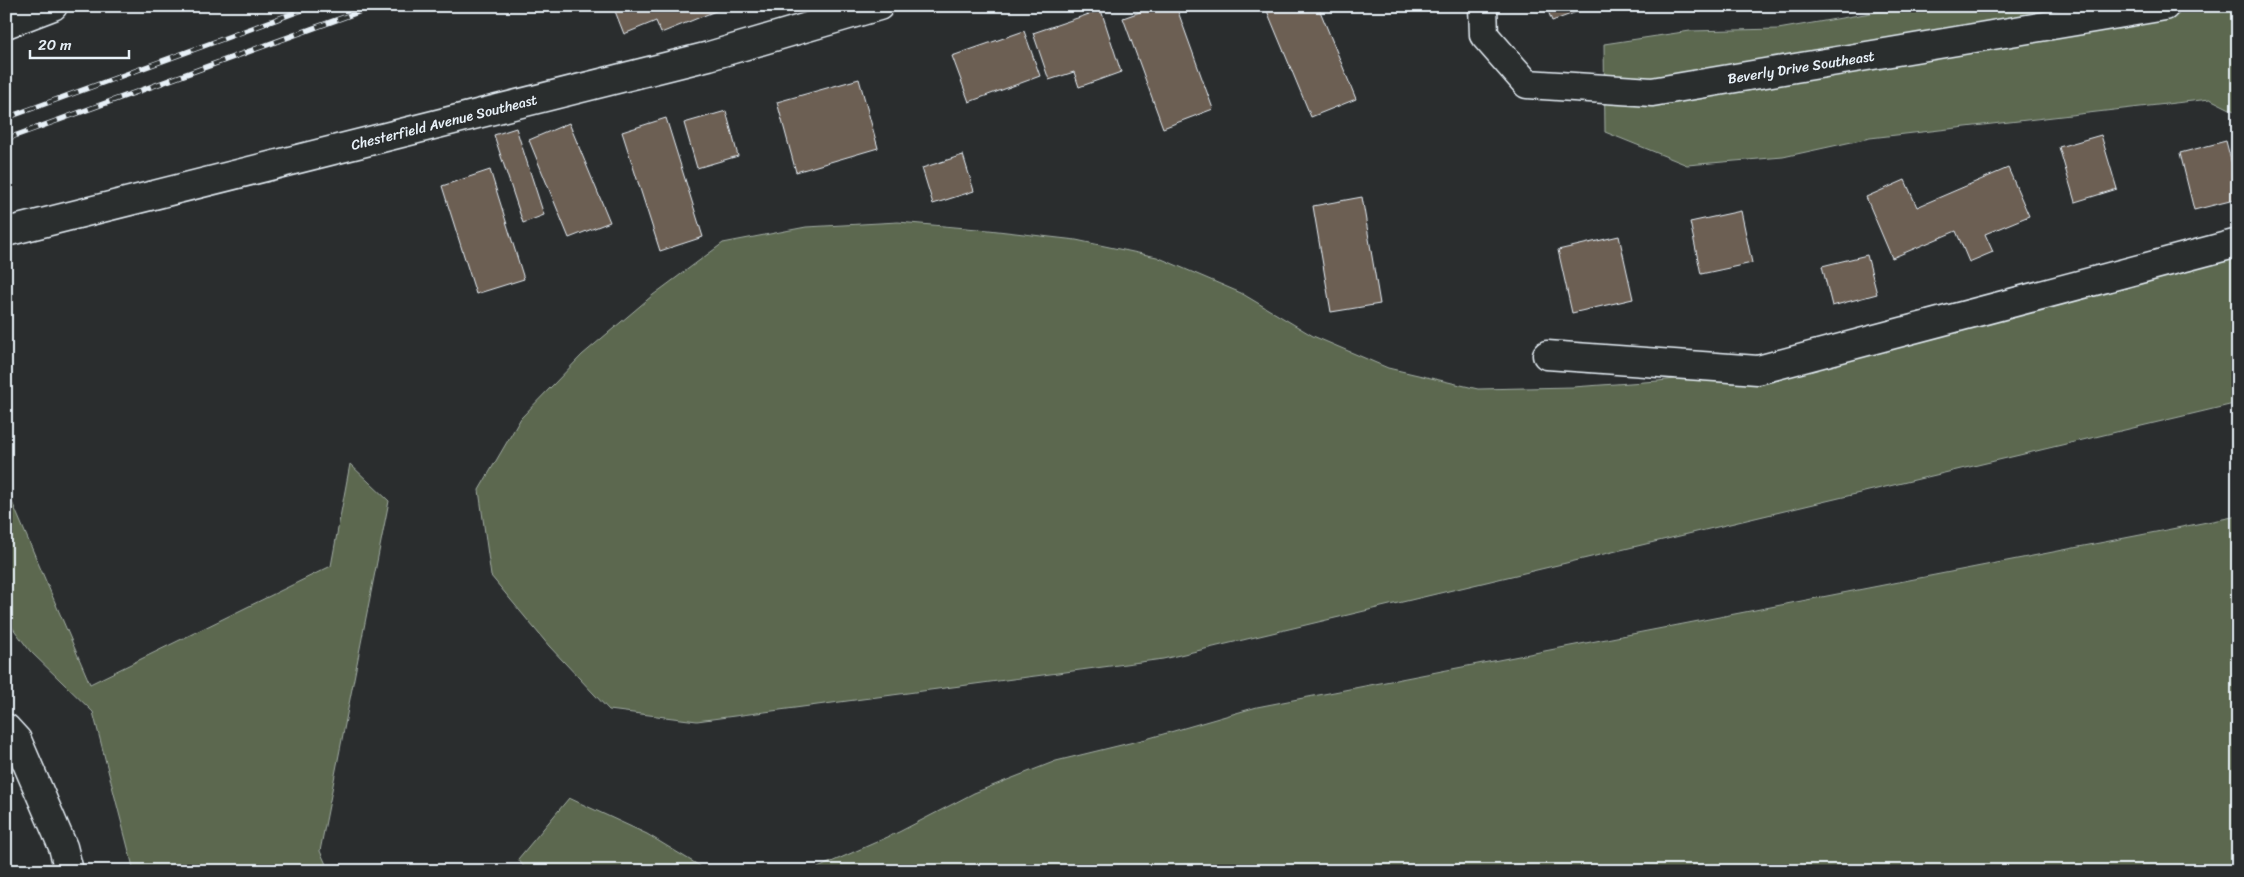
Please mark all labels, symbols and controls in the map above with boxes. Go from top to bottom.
scale bar [30,28,129,60]
text: 20 m [38,32,72,58]
street label: Beverly Drive Southeast [1726,44,1876,91]
street label: Chesterfield Avenue Southeast [348,87,540,158]

